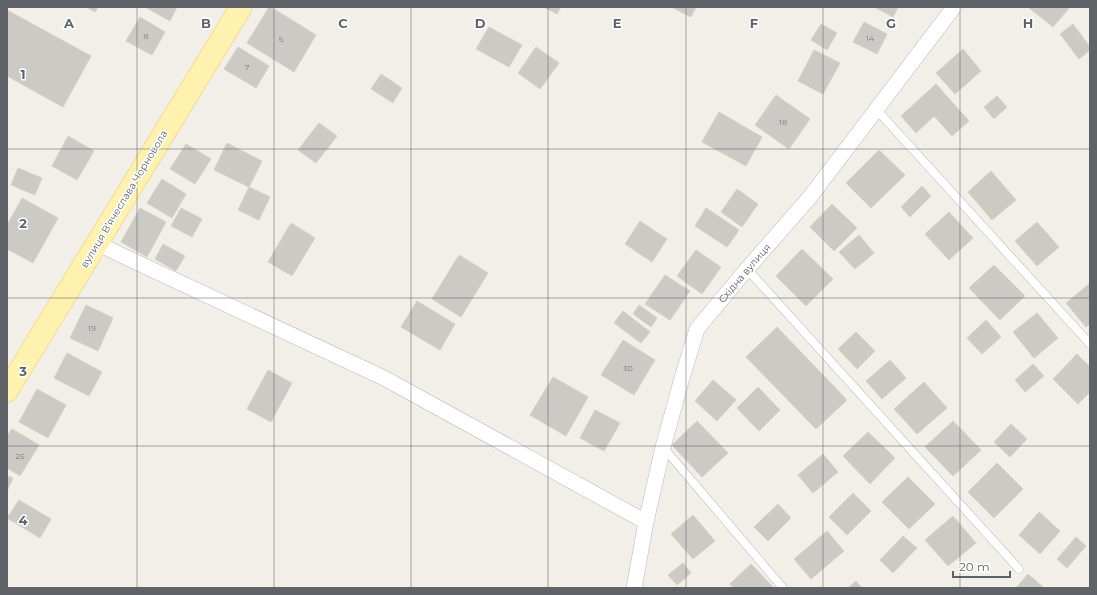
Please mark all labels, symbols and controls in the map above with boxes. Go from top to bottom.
text: A [63,15,75,31]
text: B [201,15,211,31]
text: C [338,15,348,31]
text: D [475,15,486,31]
text: E [613,15,622,31]
text: F [750,15,758,31]
text: G [886,15,896,31]
text: H [1023,15,1033,31]
house number: 8 [143,31,149,41]
house number: 14 [866,33,875,43]
house number: 5 [279,34,284,44]
house number: 7 [245,62,250,72]
text: 1 [20,66,26,82]
house number: 18 [779,117,787,127]
street label: вулиця Вʼячеслава Чорновола [78,128,170,270]
text: 2 [19,215,27,231]
street label: Східна вулиця [715,240,773,305]
house number: 19 [88,323,96,333]
text: 3 [18,363,27,379]
house number: 30 [623,363,633,373]
house number: 25 [15,451,25,461]
text: 4 [19,512,28,528]
scale bar [953,553,1010,579]
text: 20 m [959,559,990,574]

